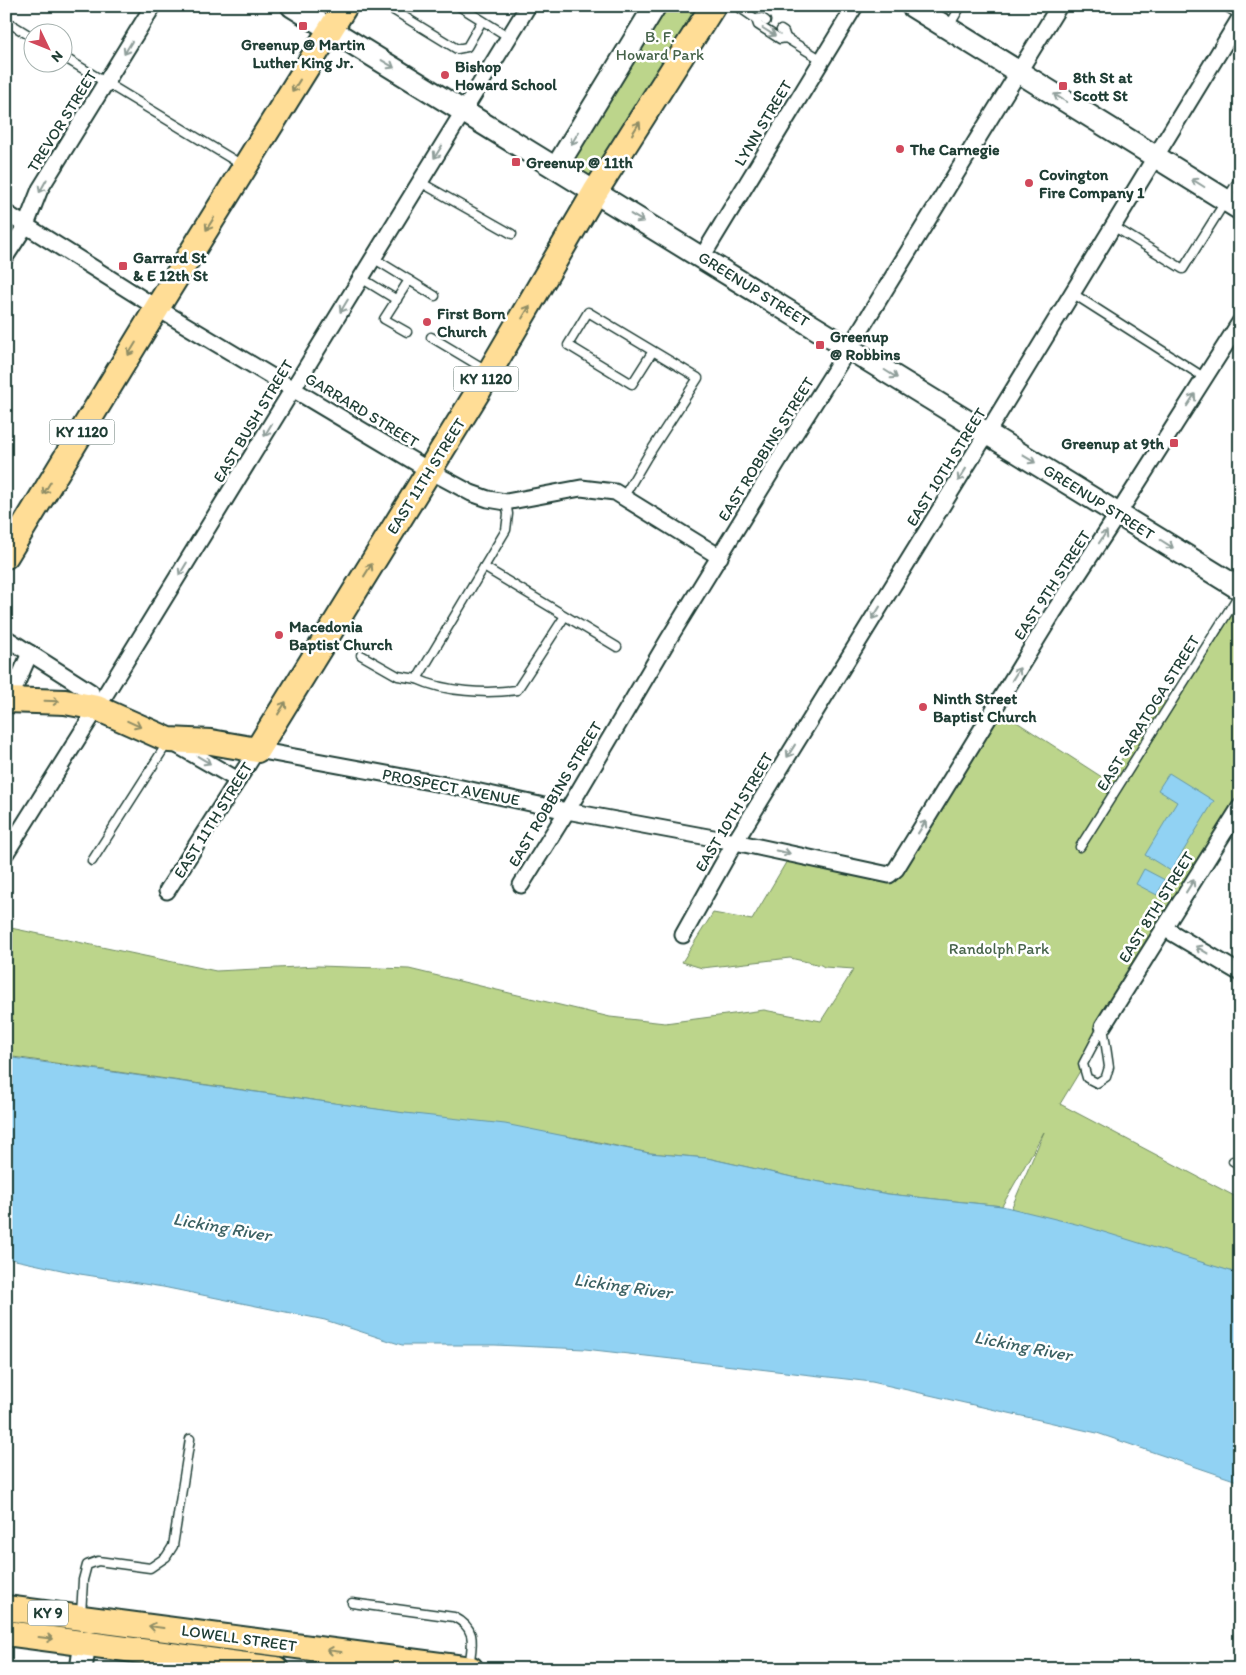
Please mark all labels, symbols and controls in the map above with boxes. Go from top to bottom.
marker: Greenup @ Martin Luther King Jr. [297,20,309,32]
north arrow [22,22,72,72]
park label: B. F. Howard Park [616,27,704,64]
one-way arrow [761,27,775,37]
place label: Greenup @ Martin Luther King Jr. [241,35,366,73]
one-way arrow [122,40,132,54]
text: N [48,47,67,66]
place label: Bishop Howard School [455,57,557,94]
one-way arrow [380,60,394,70]
street label: TREVOR STREET [23,67,101,175]
place label: 8th St at Scott St [1073,68,1132,105]
marker: Bishop Howard School [439,69,451,81]
street label: LYNN STREET [730,77,796,169]
one-way arrow [290,79,301,93]
marker: 8th St at Scott St [1057,80,1069,92]
one-way arrow [1054,92,1068,102]
one-way arrow [631,121,641,135]
one-way arrow [570,130,580,144]
place label: The Carnegie [909,140,1000,160]
marker: The Carnegie [894,143,906,155]
one-way arrow [432,145,442,159]
place label: Greenup @ 11th [526,153,634,173]
marker: Greenup @ 11th [510,156,522,168]
place label: Covington Fire Company 1 [1039,165,1145,203]
marker: Covington Fire Company 1 [1023,177,1035,189]
one-way arrow [1192,178,1206,188]
one-way arrow [37,179,47,193]
one-way arrow [629,213,643,223]
one-way arrow [204,216,214,230]
street label: GREENUP STREET [695,247,813,331]
place label: Garrard St & E 12th St [133,248,208,285]
marker: Garrard St & E 12th St [117,260,129,272]
one-way arrow [338,298,348,312]
place label: First Born Church [437,304,506,341]
one-way arrow [521,306,531,320]
marker: First Born Church [421,316,433,328]
place label: Greenup @ Robbins [830,327,900,364]
marker: Greenup @ Robbins [814,339,826,351]
one-way arrow [126,342,136,356]
street label: EAST BUSH STREET [209,356,297,486]
road number: KY 1120 [454,366,518,392]
street label: GARRARD STREET [302,369,422,451]
one-way arrow [883,369,897,379]
street label: EAST ROBBINS STREET [714,373,818,525]
one-way arrow [1186,393,1196,407]
street label: EAST 10TH STREET [902,404,990,530]
street label: EAST 11TH STREET [383,414,469,538]
road number: KY 1120 [49,420,114,444]
one-way arrow [262,423,272,437]
place label: Greenup at 9th [1061,434,1164,454]
marker: Greenup at 9th [1168,437,1180,449]
one-way arrow [1021,454,1035,464]
street label: GREENUP STREET [1040,460,1158,544]
one-way arrow [956,467,966,481]
one-way arrow [42,481,52,495]
street label: EAST 9TH STREET [1009,527,1095,643]
one-way arrow [1098,530,1108,544]
one-way arrow [1160,539,1174,550]
one-way arrow [177,561,187,575]
one-way arrow [364,564,374,578]
one-way arrow [871,606,881,620]
place label: Macedonia Baptist Church [289,617,393,655]
marker: Macedonia Baptist Church [273,629,285,641]
street label: EAST SARATOGA STREET [1092,632,1204,794]
one-way arrow [1011,667,1021,681]
place label: Ninth Street Baptist Church [933,689,1037,727]
one-way arrow [44,697,60,706]
marker: Ninth Street Baptist Church [917,701,929,713]
one-way arrow [278,702,288,716]
street label: EAST ROBBINS STREET [504,718,606,870]
one-way arrow [126,720,141,729]
one-way arrow [786,744,796,758]
street label: EAST 10TH STREET [691,749,777,875]
one-way arrow [196,756,210,766]
street label: EAST 11TH STREET [170,758,256,882]
street label: PROSPECT AVENUE [381,764,521,810]
one-way arrow [917,821,927,835]
one-way arrow [775,848,791,857]
street label: EAST 8TH STREET [1114,848,1198,966]
one-way arrow [1185,880,1195,894]
park label: Randolph Park [949,939,1050,958]
one-way arrow [1196,945,1210,955]
water label: Licking River [171,1208,274,1247]
water label: Licking River [572,1268,675,1304]
water label: Licking River [972,1326,1075,1367]
road number: KY 9 [28,1600,68,1626]
street label: LOWELL STREET [180,1621,298,1656]
one-way arrow [148,1622,164,1632]
one-way arrow [38,1633,54,1643]
one-way arrow [326,1646,342,1656]

